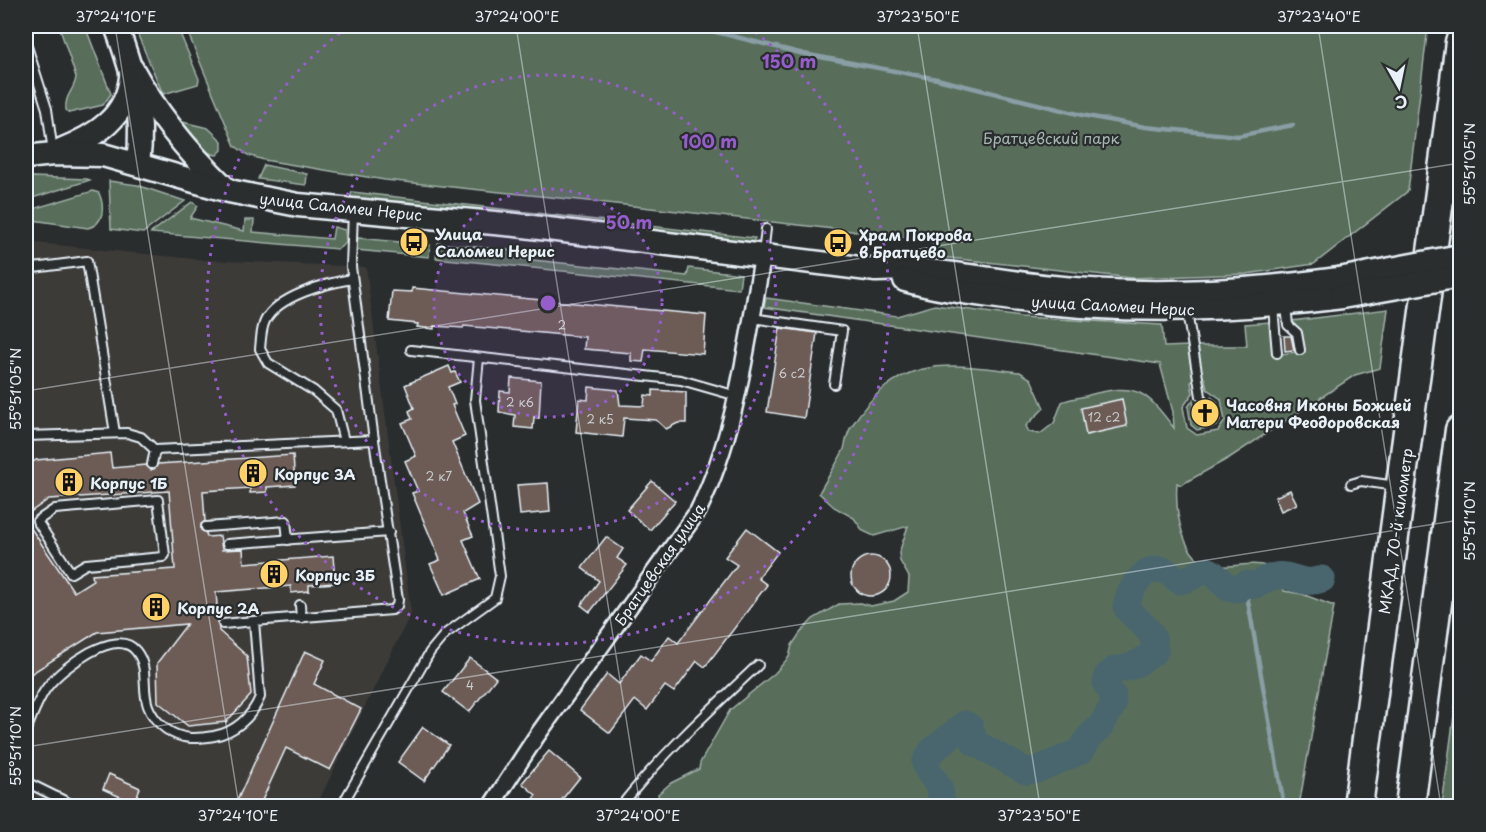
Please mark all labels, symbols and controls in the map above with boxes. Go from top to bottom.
text: 37°24'10"E [76,4,156,27]
text: 37°24'00"E [475,4,559,27]
text: 37°23'50"E [876,4,960,27]
text: 37°23'40"E [1277,4,1361,27]
text: 150 m [762,47,816,74]
north arrow [1369,57,1429,117]
text: С [1394,90,1409,116]
text: 55°51'05"N [1457,122,1480,206]
park label: Братцевский парк [983,126,1119,149]
text: 100 m [681,127,737,154]
street label: улица Саломеи Нерис [259,186,424,226]
text: 50 m [606,208,652,235]
place label: Улица Саломеи Нерис [434,222,555,262]
place label: Храм Покрова в Братцево [859,223,972,263]
bus stop icon: Улица Саломеи Нерис [398,226,430,258]
bus stop icon: Храм Покрова в Братцево [822,227,854,259]
street label: улица Саломеи Нерис [1031,289,1195,321]
centre of rings [538,293,558,313]
house number: 2 [558,316,566,334]
text: 55°51'05"N [3,347,26,431]
house number: 6 с2 [779,364,805,382]
house number: 2 к6 [506,393,534,411]
place label: Часовня Иконы Божией Матери Феодоровская [1226,393,1412,433]
church icon: Часовня Иконы Божией Матери Феодоровская [1189,397,1221,429]
house number: 12 с2 [1088,408,1120,426]
house number: 2 к5 [586,410,614,428]
street label: МКАД, 70-й километр [1372,447,1418,615]
building icon: Корпус 3А [237,457,269,489]
place label: Корпус 3А [274,462,356,485]
building icon: Корпус 1Б [53,466,85,498]
house number: 2 к7 [426,467,452,485]
place label: Корпус 1Б [90,471,167,494]
text: 55°51'10"N [1457,481,1480,561]
street label: Братцевская улица [608,497,710,630]
building icon: Корпус 3Б [258,558,290,590]
place label: Корпус 3Б [295,563,375,586]
building icon: Корпус 2А [140,591,172,623]
place label: Корпус 2А [177,596,259,619]
house number: 4 [466,676,474,694]
text: 55°51'10"N [3,706,26,786]
text: 37°24'10"E [198,803,278,826]
text: 37°24'00"E [596,803,680,826]
text: 37°23'50"E [997,803,1081,826]

